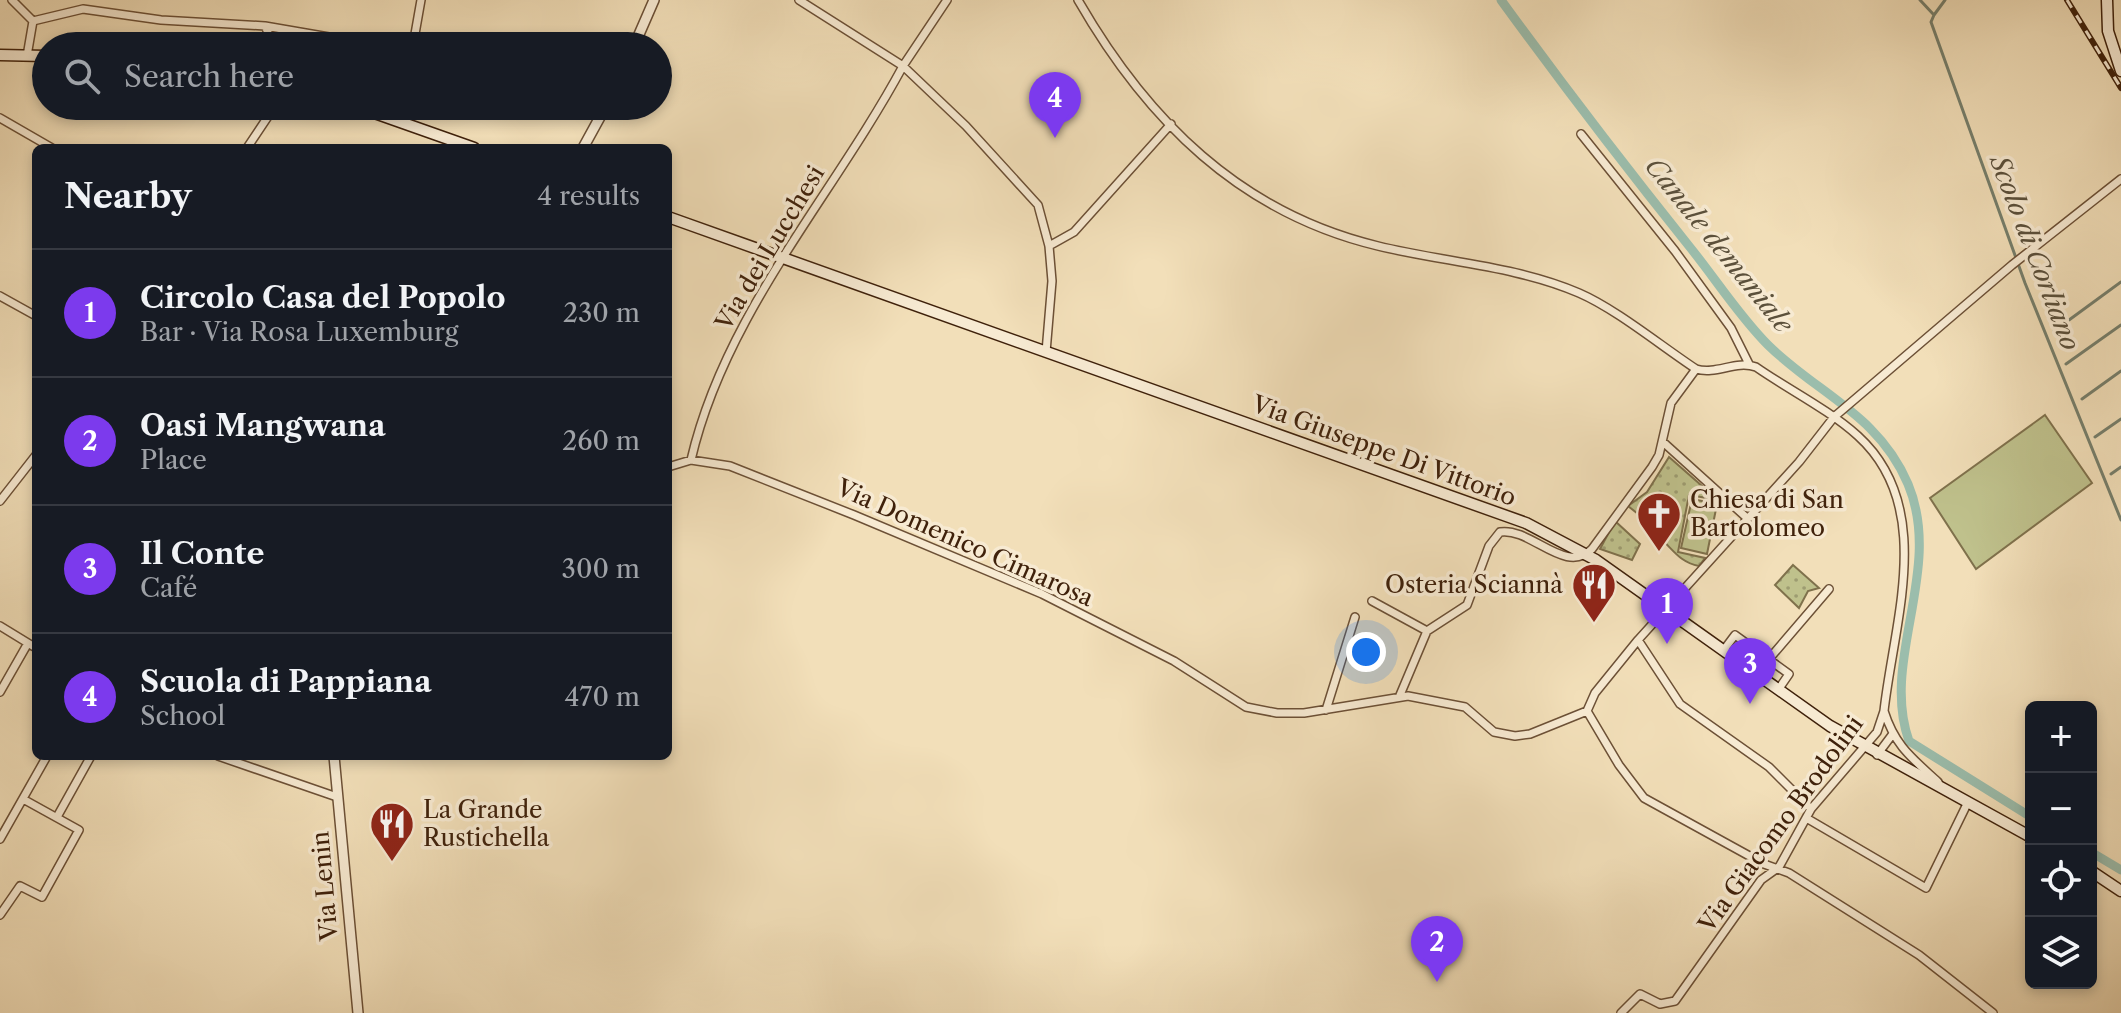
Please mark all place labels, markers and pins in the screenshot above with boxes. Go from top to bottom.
pin: 4 [1029,72,1081,138]
place label: Chiesa di San Bartolomeo [1690,485,1844,542]
church icon: Chiesa di San Bartolomeo [1635,490,1683,553]
restaurant icon: Osteria Sciannà [1570,561,1618,624]
place label: Osteria Sciannà [1385,570,1563,599]
pin: 1 [1641,578,1693,644]
pin: 3 [1724,638,1776,704]
place label: La Grande Rustichella [423,795,550,852]
restaurant icon: La Grande Rustichella [368,800,416,863]
pin: 2 [1411,916,1463,982]

